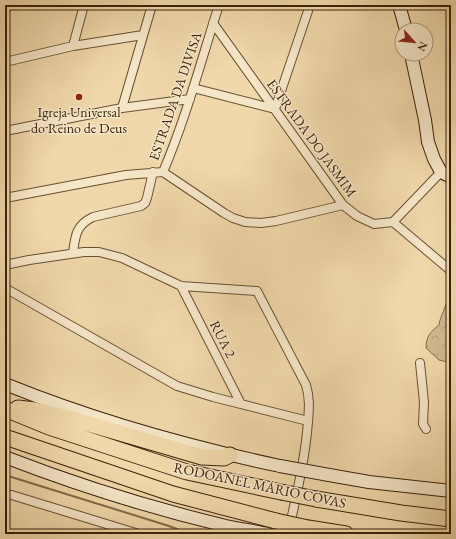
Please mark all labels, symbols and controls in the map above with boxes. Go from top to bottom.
north arrow [394,22,434,62]
street label: ESTRADA DA DIVISA [145,29,206,163]
text: N [415,39,431,54]
street label: ESTRADA DO JASMIM [263,75,361,201]
marker: Igreja Universal do Reino de Deus [74,92,84,102]
place label: Igreja Universal do Reino de Deus [31,103,128,137]
street label: RUA 2 [206,317,240,361]
street label: RODOANEL MÁRIO COVAS [172,458,348,512]

